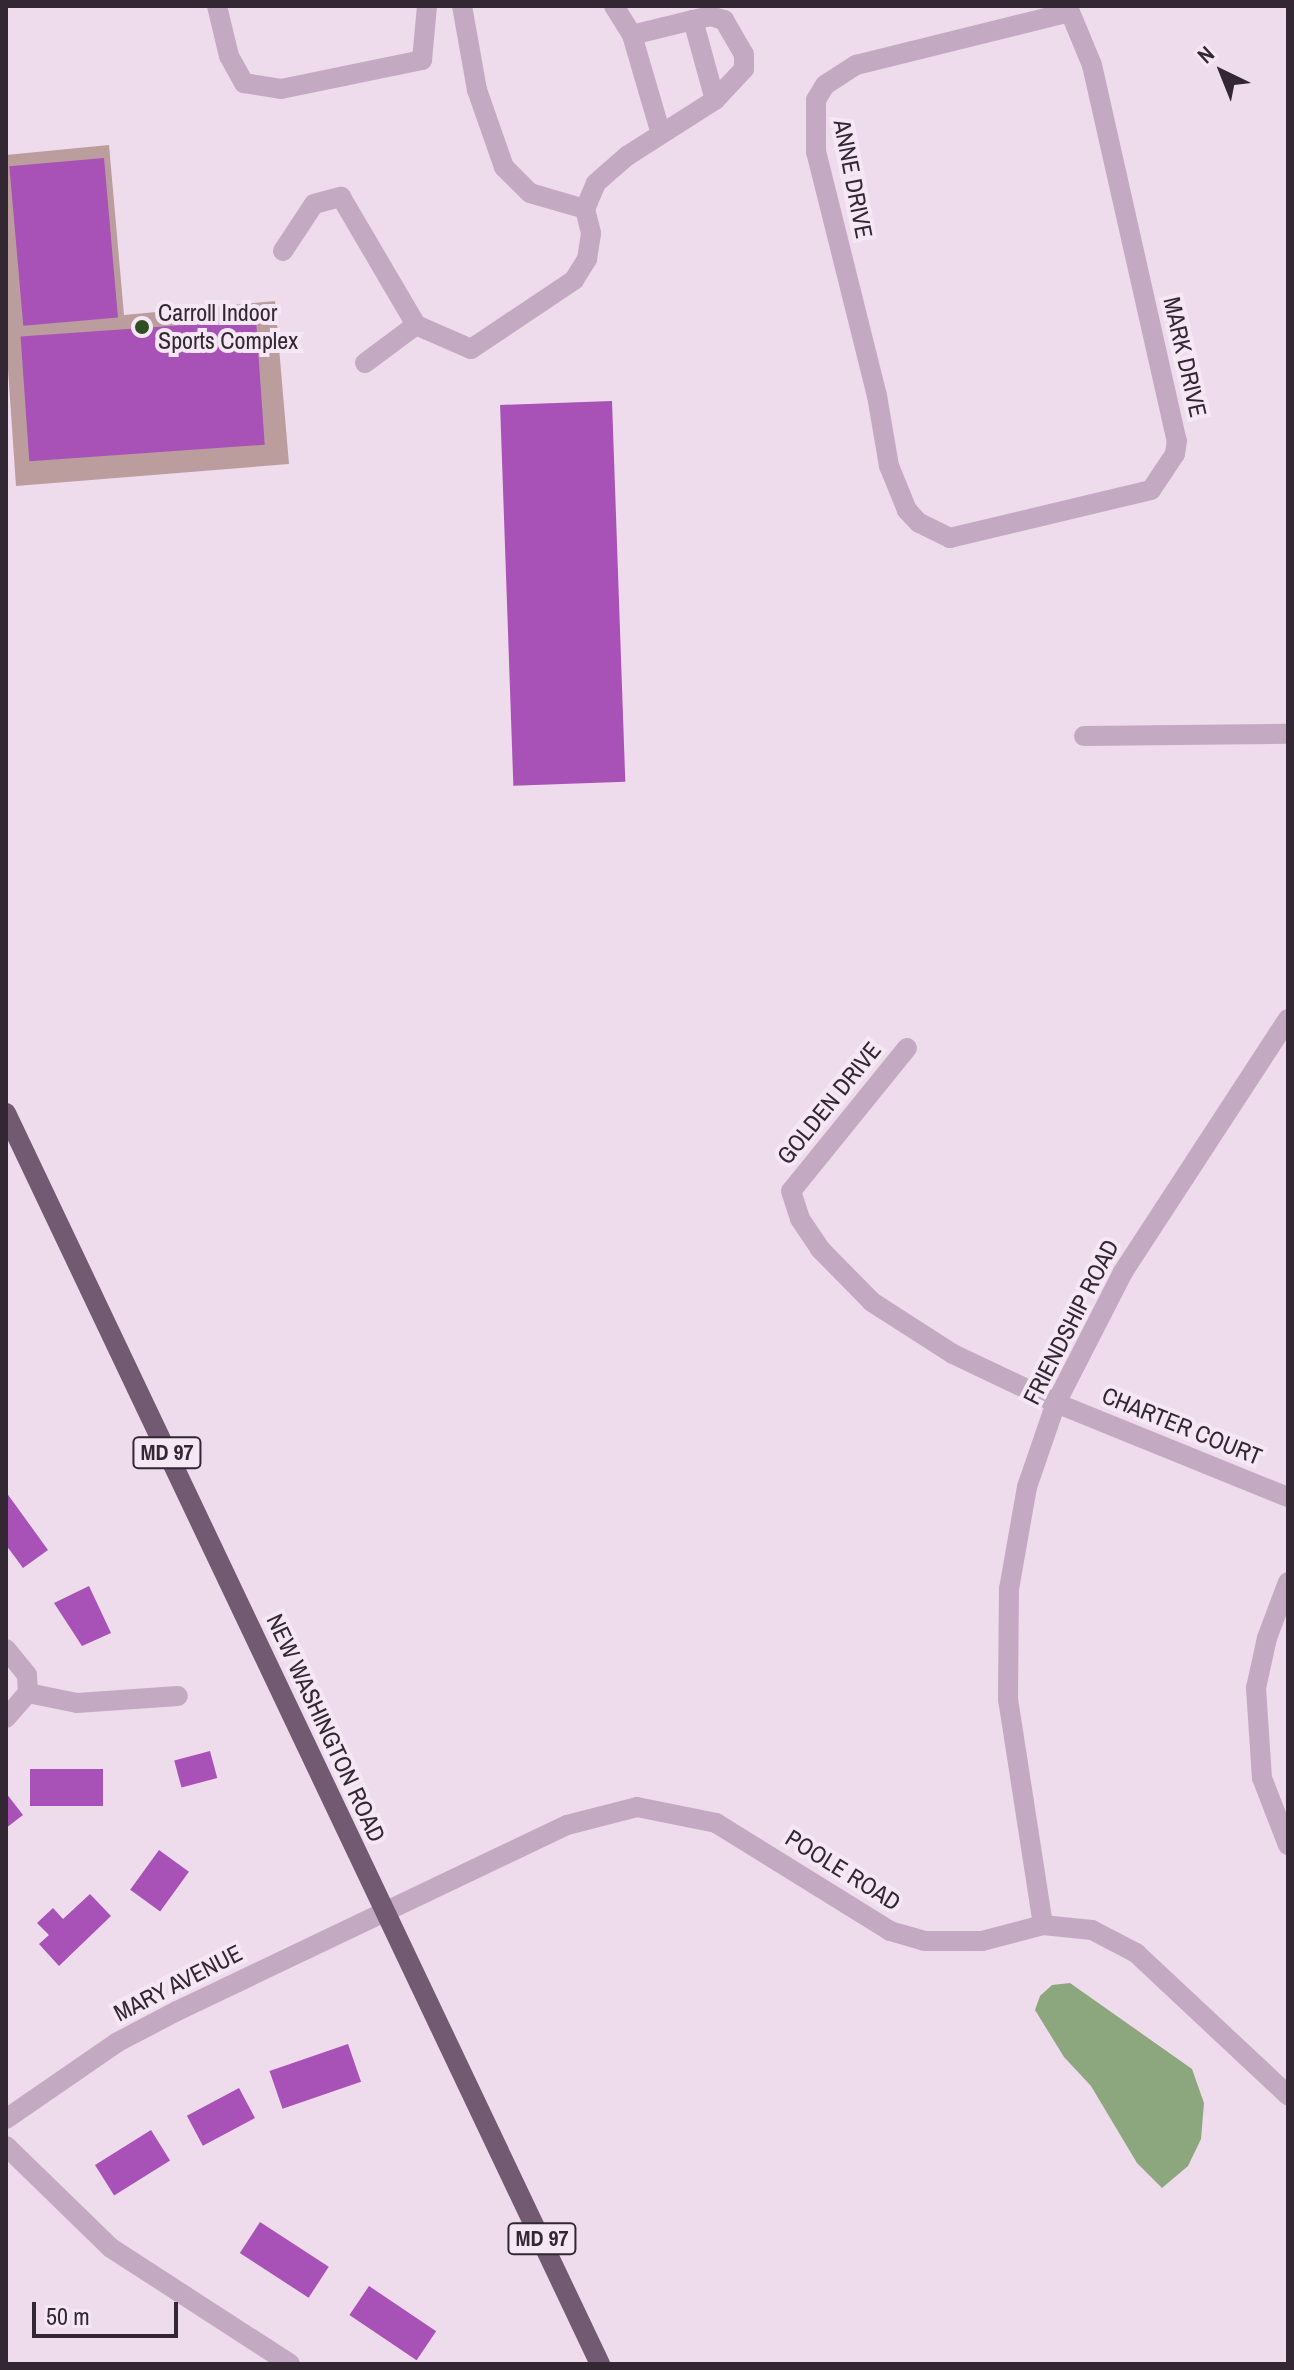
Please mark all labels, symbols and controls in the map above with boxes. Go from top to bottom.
north arrow [1182,32,1262,112]
text: N [1191,39,1221,70]
street label: ANNE DRIVE [827,117,879,241]
street label: MARK DRIVE [1157,294,1213,420]
place label: Carroll Indoor Sports Complex [158,299,298,355]
marker: Carroll Indoor Sports Complex [133,318,151,336]
street label: GOLDEN DRIVE [771,1036,887,1170]
street label: FRIENDSHIP ROAD [1017,1235,1125,1409]
street label: CHARTER COURT [1098,1381,1266,1471]
road number: MD 97 [131,1435,203,1471]
street label: NEW WASHINGTON ROAD [260,1609,392,1847]
street label: POOLE ROAD [780,1823,906,1917]
street label: MARY AVENUE [108,1938,248,2028]
road number: MD 97 [506,2221,578,2257]
scale bar [36,2286,182,2336]
text: 50 m [46,2300,90,2332]

